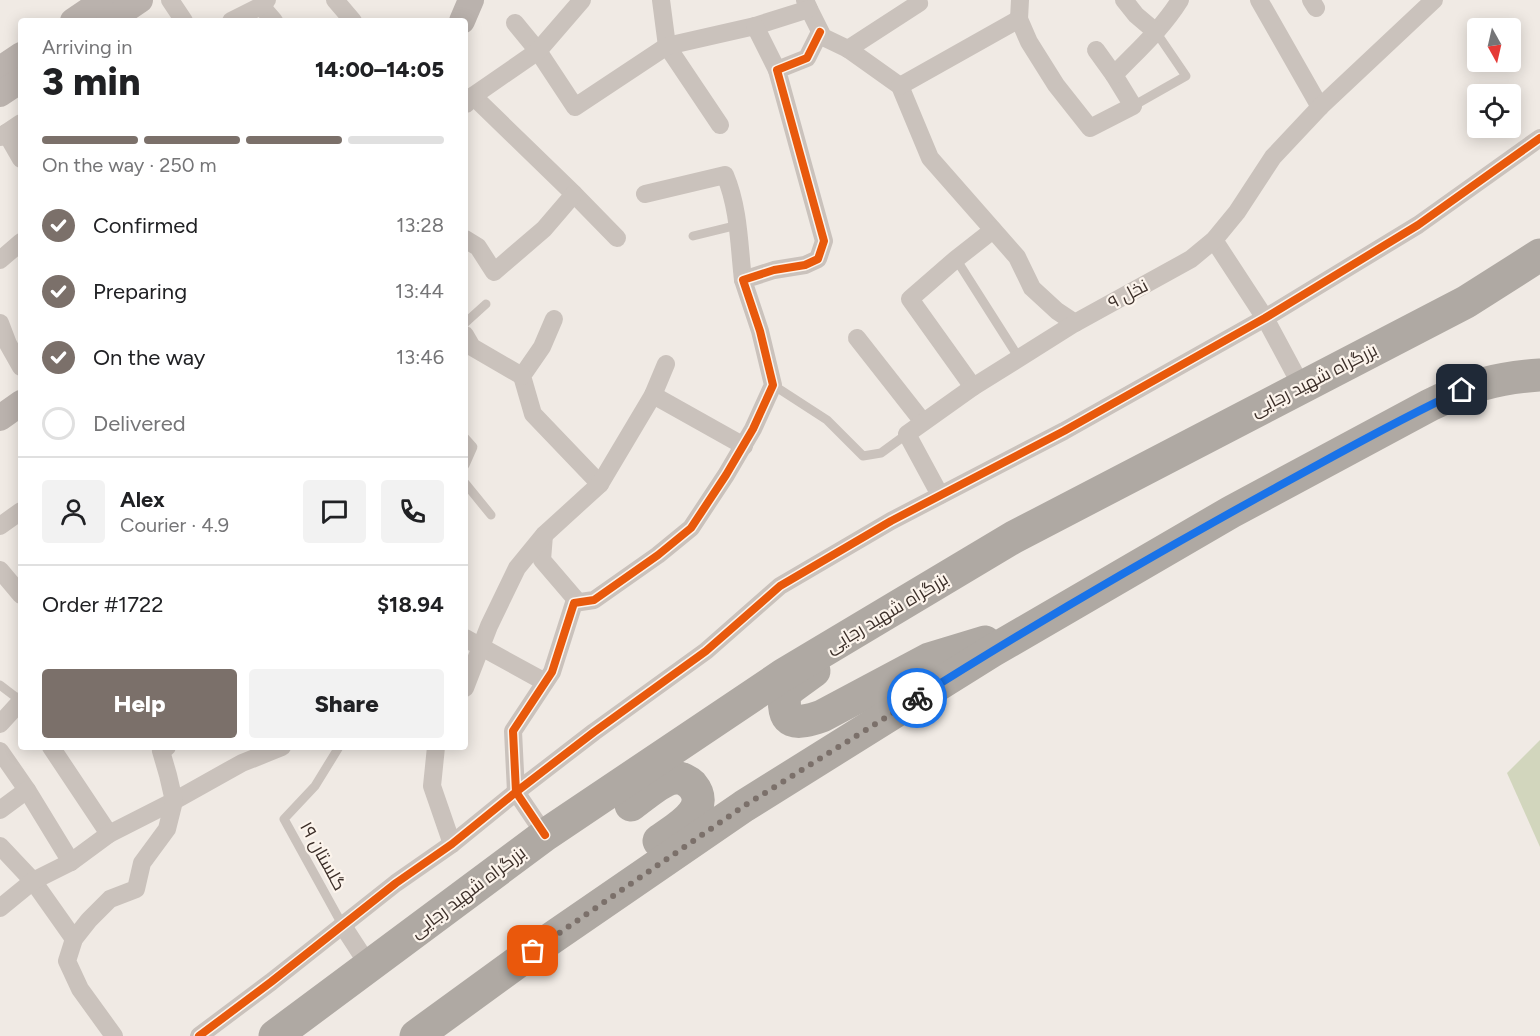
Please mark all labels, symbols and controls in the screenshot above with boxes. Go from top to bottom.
north arrow [1467,18,1521,72]
map controls [1467,18,1521,138]
text: Arriving in [42,35,132,59]
text: 14:00–14:05 [315,56,444,83]
text: 3 min [42,58,140,105]
button: locate [1467,84,1521,138]
text: On the way · 250 m [42,153,217,177]
icon: check [42,209,75,242]
text: Confirmed [93,212,198,239]
text: 13:28 [396,213,444,237]
street label: نخل ۹ [1104,274,1152,314]
icon: check [42,275,75,308]
text: Preparing [93,278,187,305]
text: 13:44 [395,279,444,303]
street label: بزرگراه شهید رجایی [1247,339,1381,421]
icon: check [42,341,75,374]
text: On the way [93,344,205,371]
text: 13:46 [396,345,444,369]
pin [1436,364,1487,415]
icon: home [1445,373,1478,406]
text: Delivered [93,410,186,437]
button: person [42,480,105,543]
button: chat [303,480,366,543]
button: phone [381,480,444,543]
text: Alex [120,486,165,513]
text: Courier · 4.9 [120,513,229,537]
street label: بزرگراه شهید رجایی [822,568,952,658]
text: Order #1722 [42,591,164,618]
text: $18.94 [377,591,444,618]
courier [887,668,947,728]
button: Help [42,669,237,738]
button: Share [249,669,444,738]
icon: bike [901,682,934,715]
street label: گلستان ۱۹ [295,818,351,894]
street label: بزرگراه شهید رجایی [406,841,530,943]
pin [507,925,558,976]
icon: bag [516,934,549,967]

